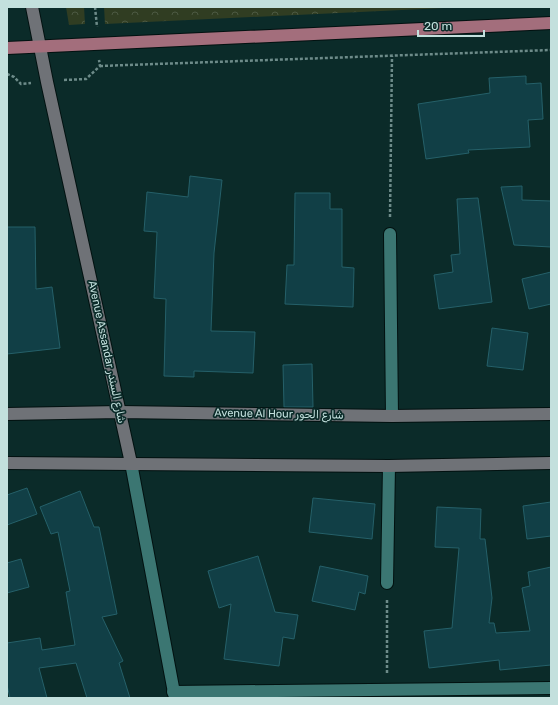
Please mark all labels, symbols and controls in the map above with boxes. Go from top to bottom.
scale bar [418,12,484,38]
text: 20 m [424,19,452,33]
street label: Avenue Assandar شارع السندر [84,279,129,425]
street label: Avenue Al Hour شارع الحور [214,406,344,424]

